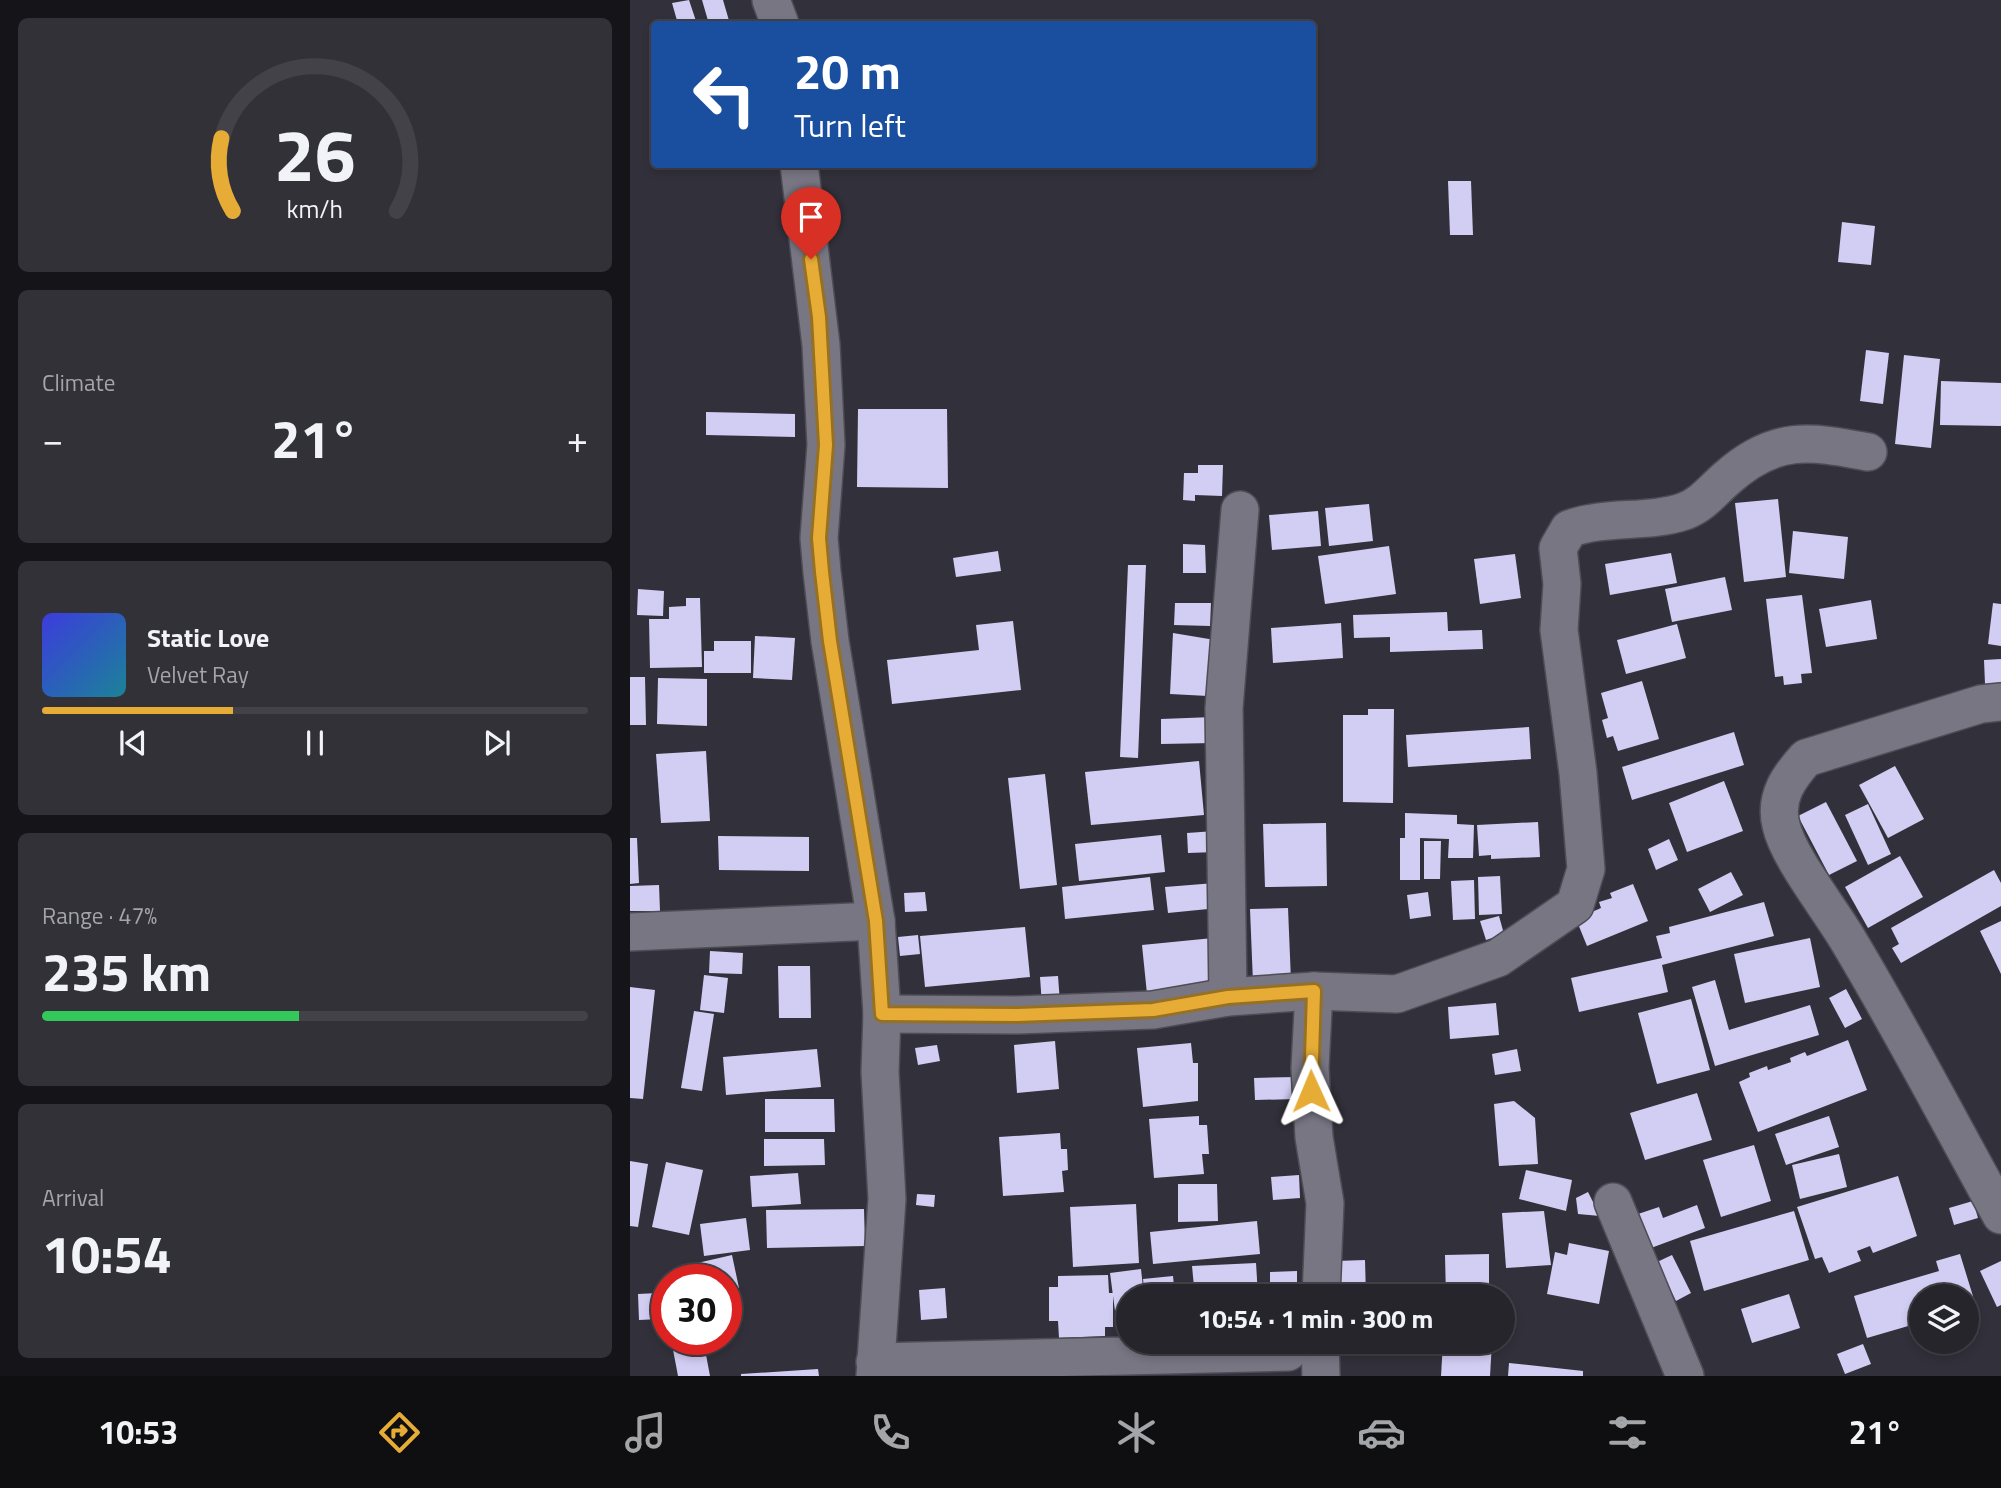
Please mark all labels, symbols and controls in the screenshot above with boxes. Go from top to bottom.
text: 20 m [794,33,901,108]
icon: left [679,49,770,140]
text: 26 [274,99,356,209]
text: Turn left [794,101,906,149]
pin [781,187,841,259]
text: km/h [287,190,343,228]
icon: arrive [792,198,830,236]
text: Climate [42,365,115,400]
text: 21° [271,399,359,478]
text: − [42,410,63,468]
text: + [567,410,588,468]
text: Static Love [147,618,269,657]
text: Velvet Ray [147,657,249,692]
icon: previous [114,724,152,762]
icon: pause [296,724,334,762]
icon: next [478,724,516,762]
text: Range · 47% [42,898,157,933]
text: 235 km [42,932,211,1011]
position arrow [1274,1054,1348,1128]
text: Arrival [42,1180,104,1215]
text: 10:54 [42,1214,172,1293]
speed limit sign: 30 [651,1264,742,1355]
map controls [1909,1284,1979,1354]
button: layers [1909,1284,1979,1354]
text: 10:54 · 1 min · 300 m [1198,1299,1433,1338]
text: 10:53 [98,1408,178,1456]
icon: directions [375,1408,424,1457]
icon: music [621,1408,670,1457]
icon: phone [866,1408,915,1457]
icon: climate [1112,1408,1161,1457]
icon: car [1357,1408,1406,1457]
icon: filters [1603,1408,1652,1457]
text: 21° [1849,1408,1903,1456]

